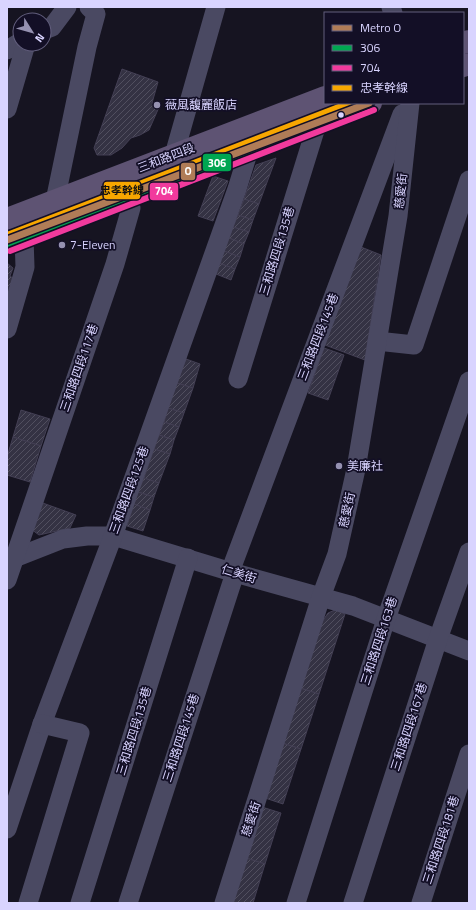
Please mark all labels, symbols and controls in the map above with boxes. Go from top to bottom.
north arrow [12,12,52,52]
legend [324,12,464,104]
text: Metro O [360,18,401,37]
text: N [31,30,49,46]
text: 306 [360,38,380,57]
text: 704 [360,58,380,77]
text: 忠孝幹線 [360,78,408,97]
place label: 薇風馥麗飯店 [165,95,237,114]
marker: 薇風馥麗飯店 [152,100,162,110]
unlabelled marker [336,110,346,120]
street label: 三和路四段 [134,138,197,177]
line badge: 306 [202,153,232,172]
text: 306 [208,155,226,171]
line badge: O [180,162,196,181]
text: O [184,163,192,179]
street label: 慈愛街 [389,172,412,210]
line badge: 忠孝幹線 [103,181,141,200]
text: 忠孝幹線 [100,182,144,198]
line badge: 704 [149,182,179,201]
text: 704 [155,183,173,199]
street label: 三和路四段135巷 [254,204,299,298]
place label: 7-Eleven [70,235,116,254]
marker: 7-Eleven [57,240,67,250]
street label: 三和路四段145巷 [292,290,343,383]
street label: 三和路四段117巷 [55,321,103,415]
street label: 三和路四段125巷 [104,443,153,536]
place label: 美廉社 [347,456,383,475]
marker: 美廉社 [334,461,344,471]
street label: 慈愛街 [333,490,360,529]
street label: 仁美街 [219,559,259,588]
street label: 三和路四段163巷 [355,594,402,688]
street label: 三和路四段167巷 [385,680,432,774]
street label: 三和路四段135巷 [111,684,156,778]
street label: 三和路四段145巷 [157,691,204,785]
street label: 三和路四段181巷 [417,793,464,887]
street label: 慈愛街 [236,799,265,839]

